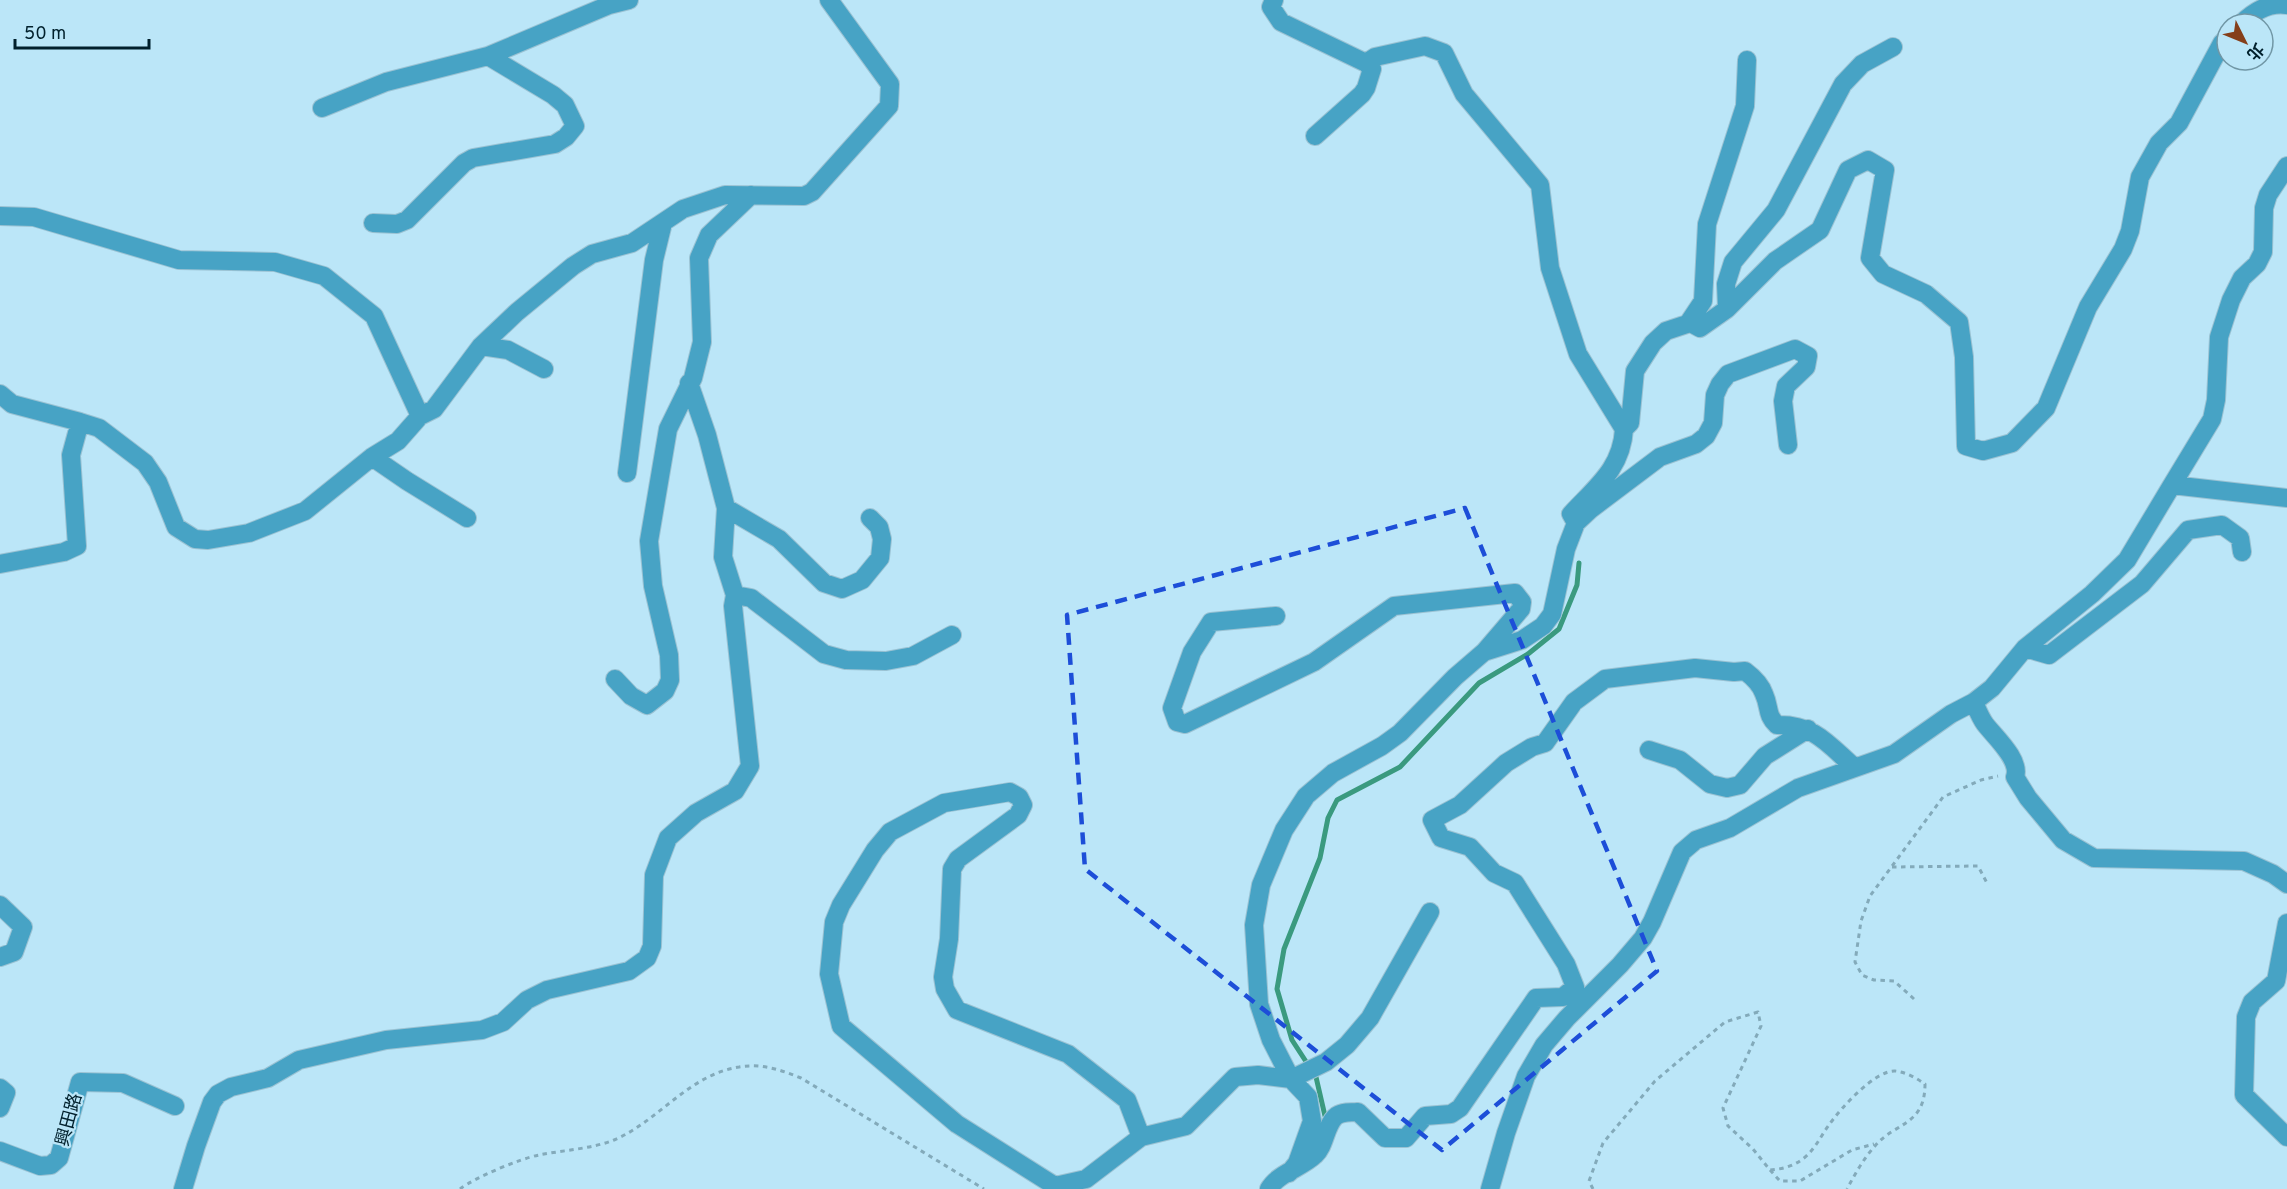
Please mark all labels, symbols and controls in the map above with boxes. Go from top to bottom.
scale bar [15,12,148,50]
north arrow [2215,12,2275,72]
text: 50 m [24,23,66,46]
text: 北 [2242,38,2267,64]
street label: 興田路 [52,1091,88,1149]

